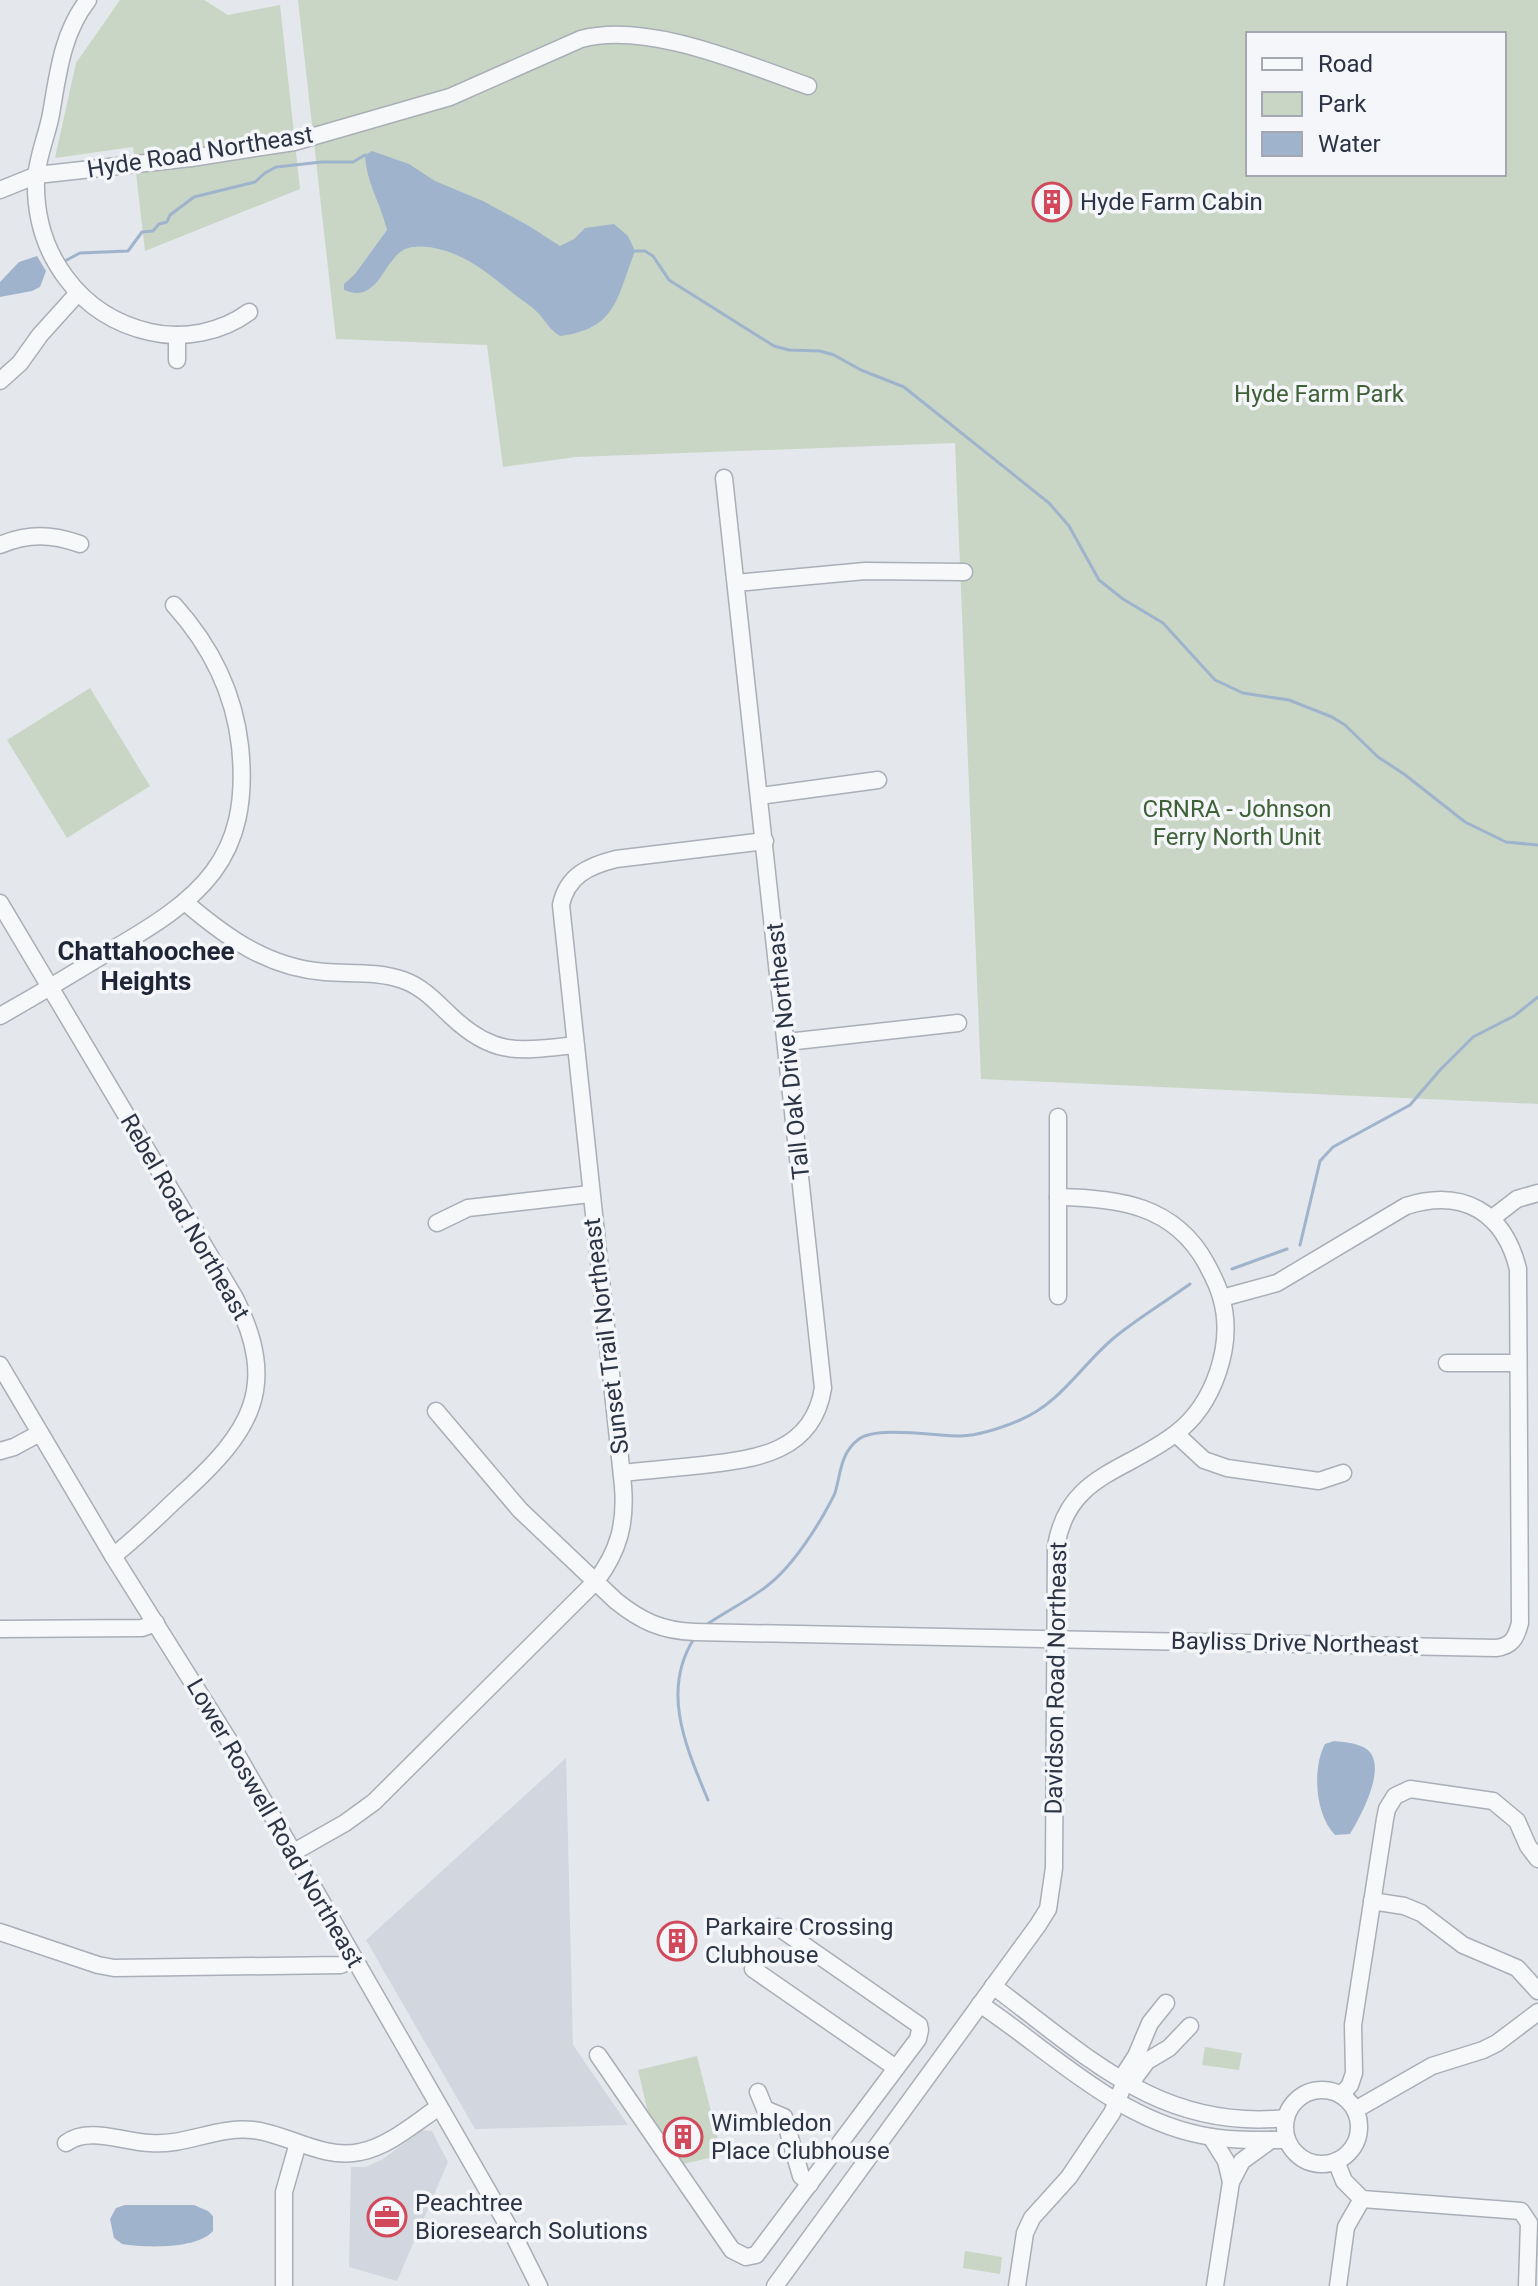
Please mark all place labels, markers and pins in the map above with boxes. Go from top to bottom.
building icon: Hyde Farm Cabin [1031,181,1073,223]
place label: Hyde Farm Cabin [1080,188,1263,216]
place label: Parkaire Crossing Clubhouse [705,1913,893,1969]
building icon: Parkaire Crossing Clubhouse [656,1920,698,1962]
place label: Wimbledon Place Clubhouse [711,2109,890,2165]
building icon: Wimbledon Place Clubhouse [662,2116,704,2158]
place label: Peachtree Bioresearch Solutions [415,2189,648,2245]
office icon: Peachtree Bioresearch Solutions [366,2196,408,2238]

